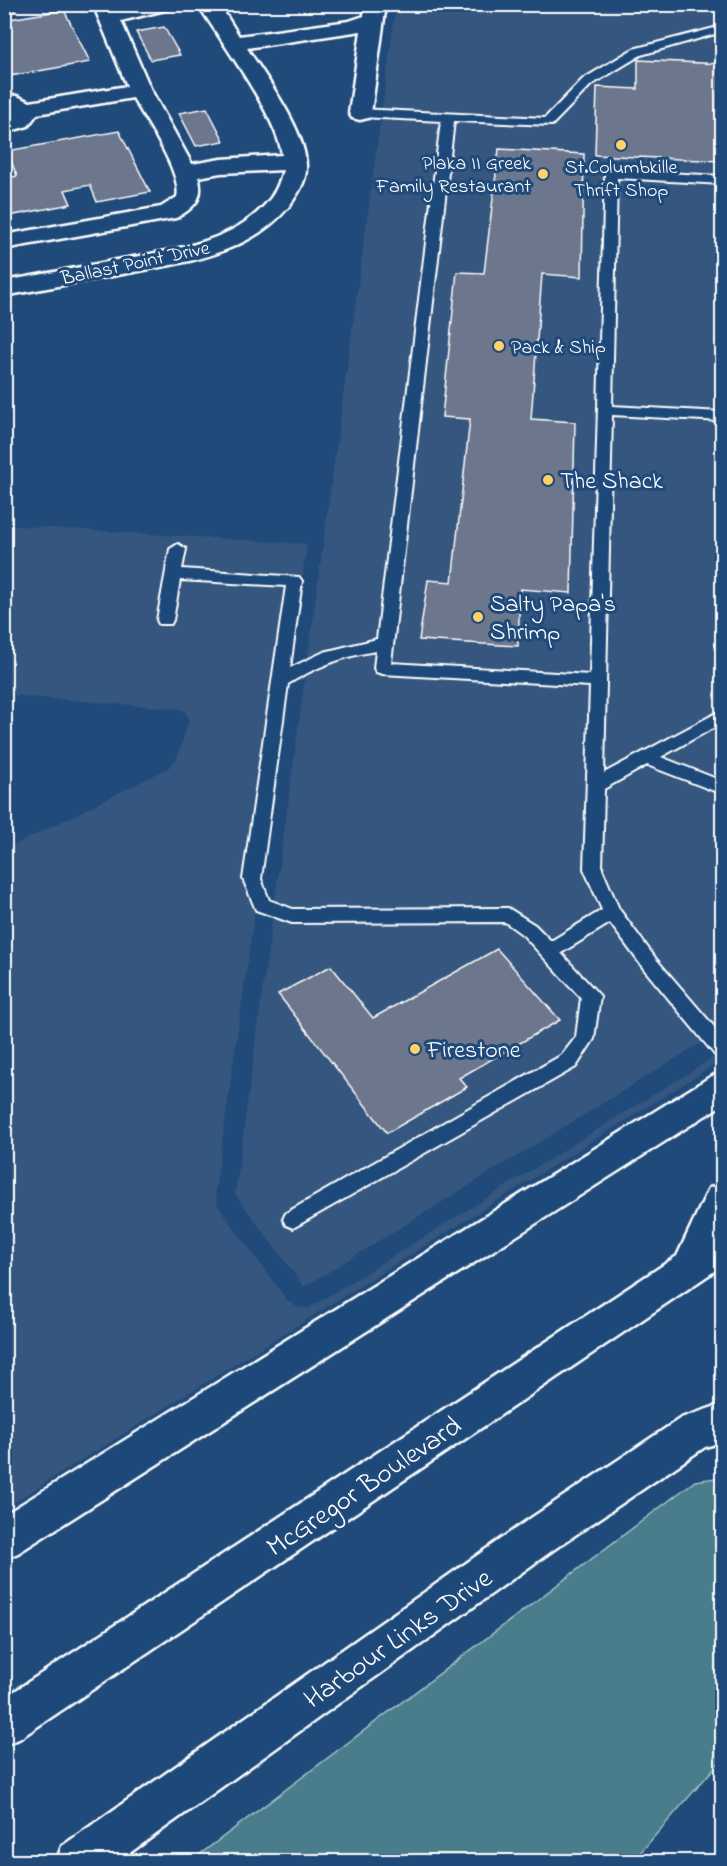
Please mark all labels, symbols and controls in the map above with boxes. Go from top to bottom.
marker: St.Columbkille Thrift Shop [614,138,628,152]
place label: Plaka II Greek Family Restaurant [375,150,531,202]
place label: St.Columbkille Thrift Shop [565,154,677,206]
marker: Plaka II Greek Family Restaurant [536,167,550,181]
street label: Ballast Point Drive [57,235,213,295]
place label: Pack & Ship [511,334,606,363]
marker: Pack & Ship [492,339,506,353]
place label: The Shack [560,465,663,500]
marker: The Shack [541,473,555,487]
place label: Salty Papa's Shrimp [490,588,616,651]
marker: Salty Papa's Shrimp [471,610,485,624]
place label: Firestone [426,1034,521,1069]
marker: Firestone [408,1042,422,1056]
street label: McGregor Boulevard [259,1407,471,1569]
street label: Harbour Links Drive [296,1559,502,1720]

